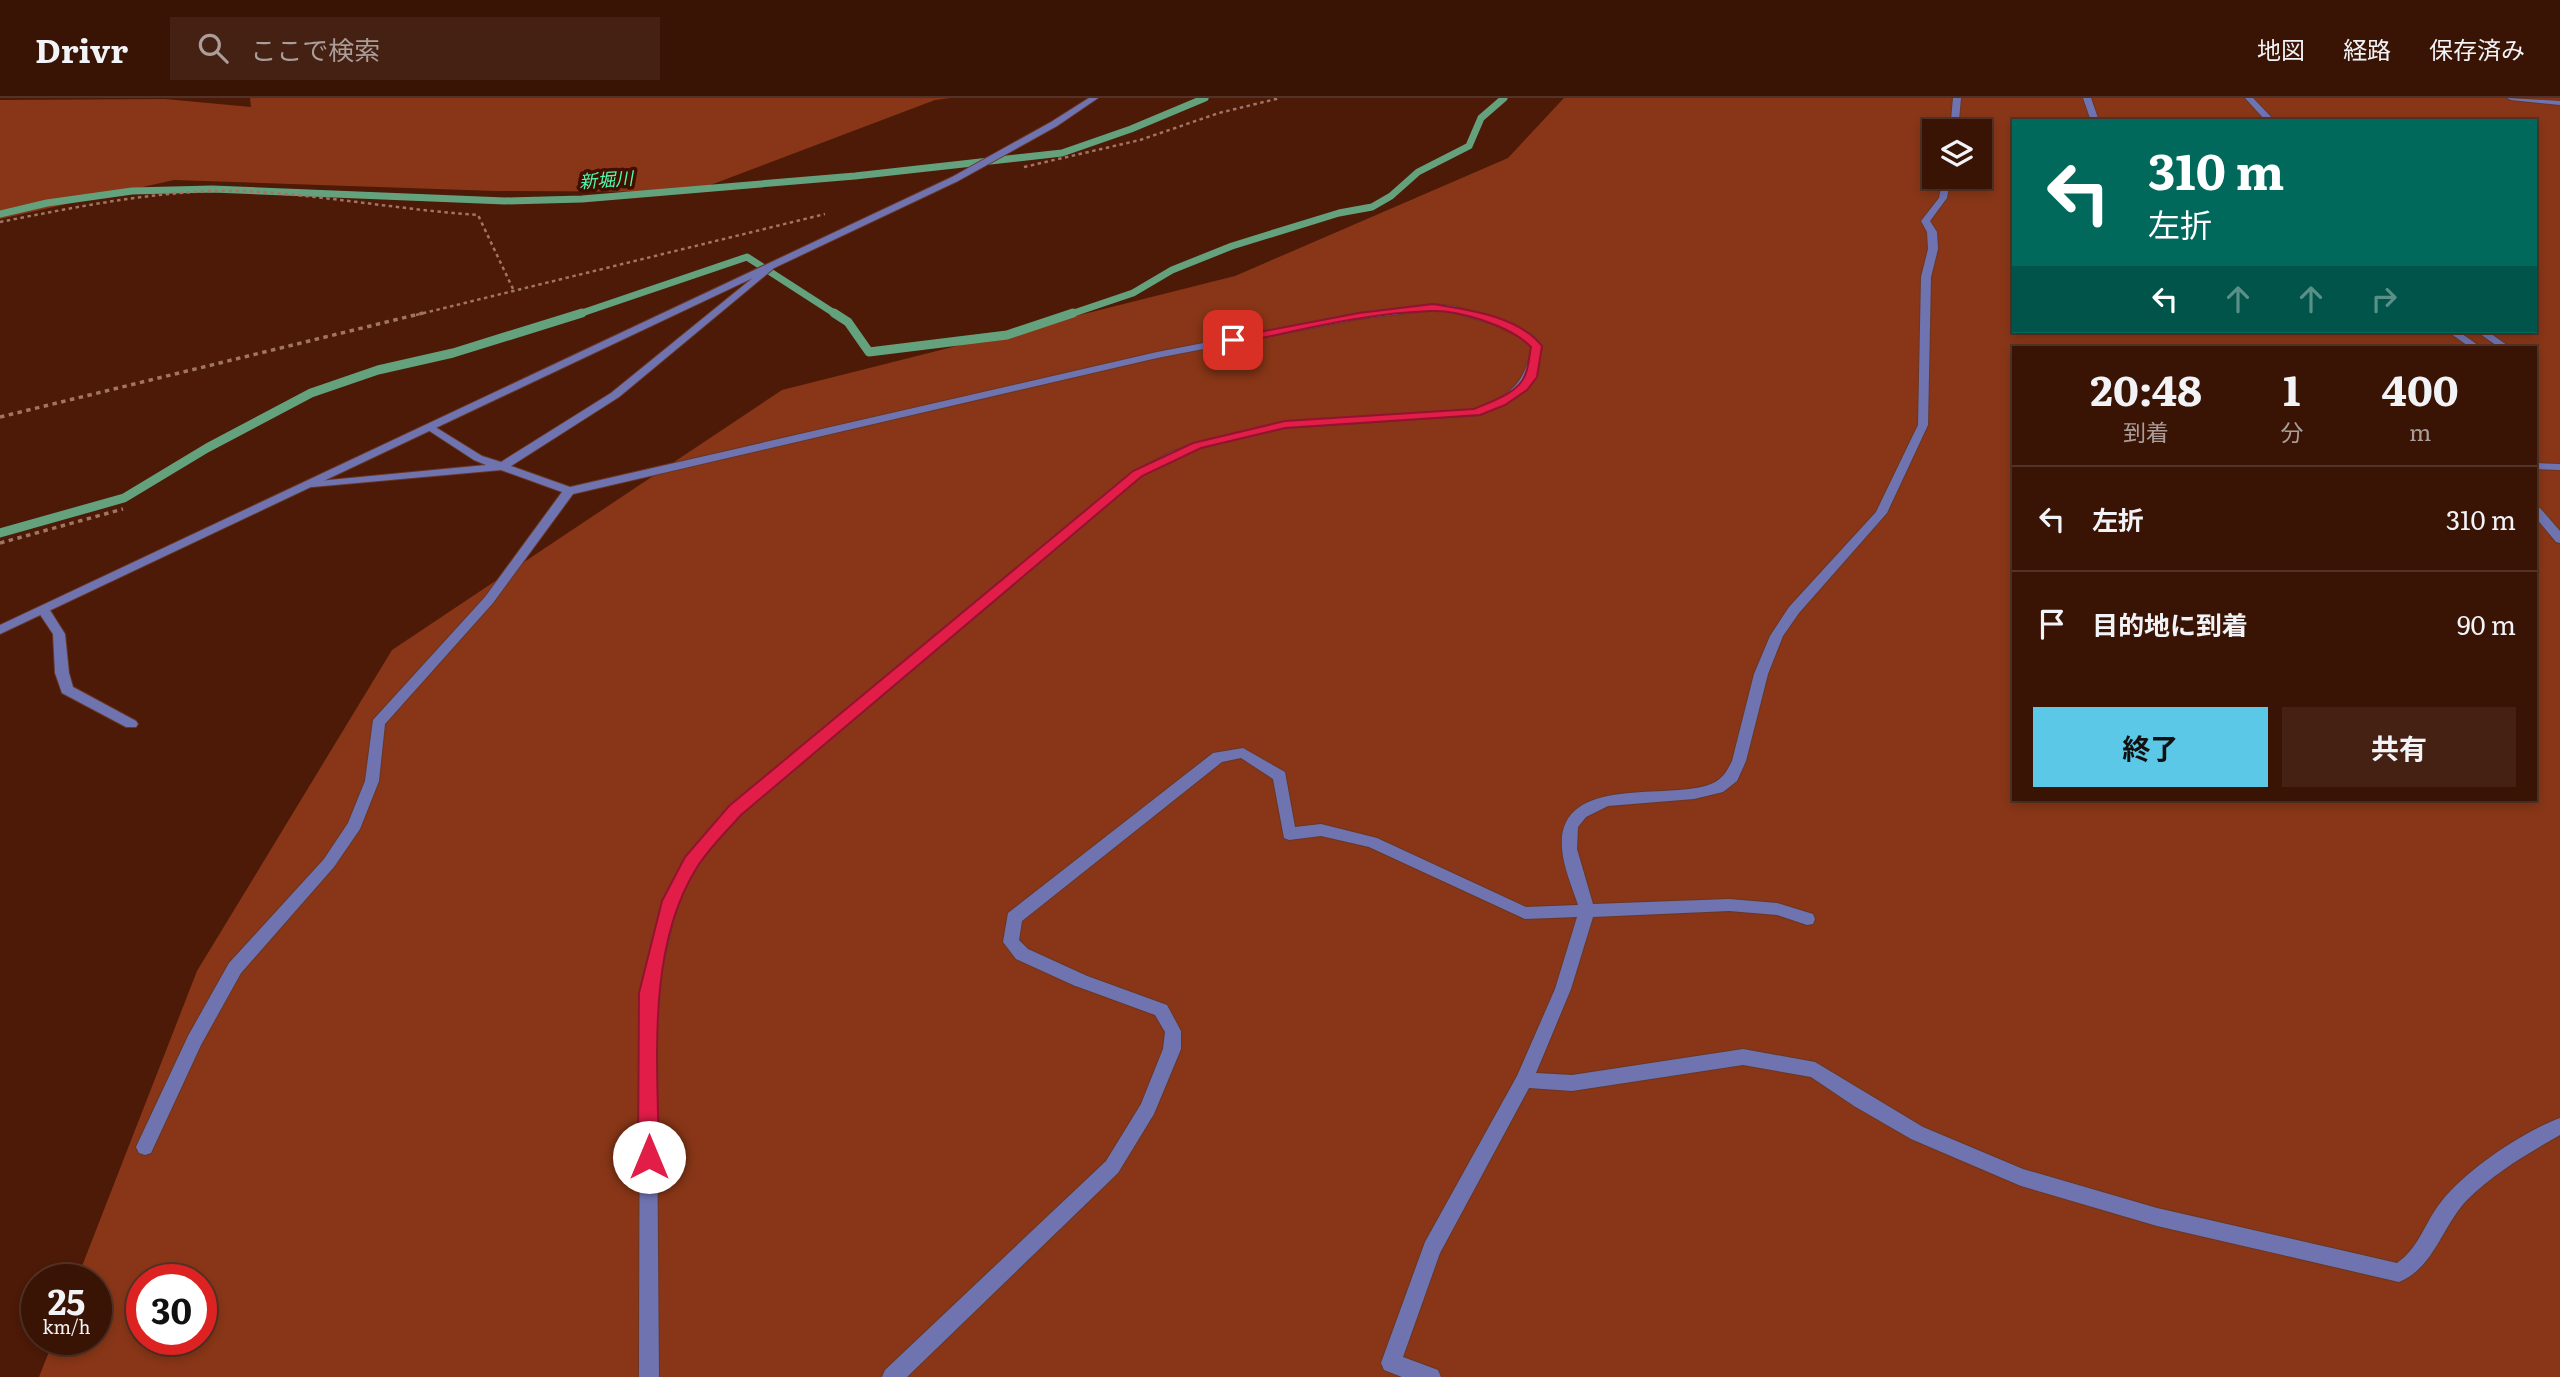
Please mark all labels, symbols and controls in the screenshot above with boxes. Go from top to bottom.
search box [170,17,660,80]
text: Drivr [35,24,128,73]
icon: search [194,29,232,67]
text: ここで検索 [250,29,380,68]
text: 地図 [2257,31,2305,66]
text: 経路 [2343,31,2391,66]
text: 保存済み [2429,31,2525,66]
map controls [1922,119,1992,189]
button: layers [1922,119,1992,189]
text: 310 m [2148,132,2284,205]
icon: left [2033,147,2124,238]
water label: 新堀川 [578,164,636,194]
text: 左折 [2148,199,2212,247]
icon: left [2146,280,2184,318]
icon: ahead [2219,280,2257,318]
icon: ahead [2292,280,2330,318]
icon: right [2365,280,2403,318]
pin [1203,310,1263,370]
icon: arrive [1214,321,1252,359]
text: 20:48 [2090,357,2202,419]
text: 1 [2283,357,2300,419]
text: 400 [2382,357,2459,419]
text: 到着 [2123,414,2169,448]
text: 分 [2280,414,2303,448]
text: m [2409,414,2431,448]
text: 左折 [2092,499,2144,538]
text: 310 m [2446,499,2516,538]
icon: left [2033,500,2071,538]
text: 目的地に到着 [2092,604,2248,643]
text: 90 m [2457,604,2516,643]
icon: arrive [2033,605,2071,643]
button: 終了 [2033,707,2268,787]
button: 共有 [2282,707,2516,787]
position arrow [612,1120,686,1194]
speed limit sign: 30 [126,1264,217,1355]
text: 25 [48,1274,85,1326]
text: km/h [43,1313,90,1340]

